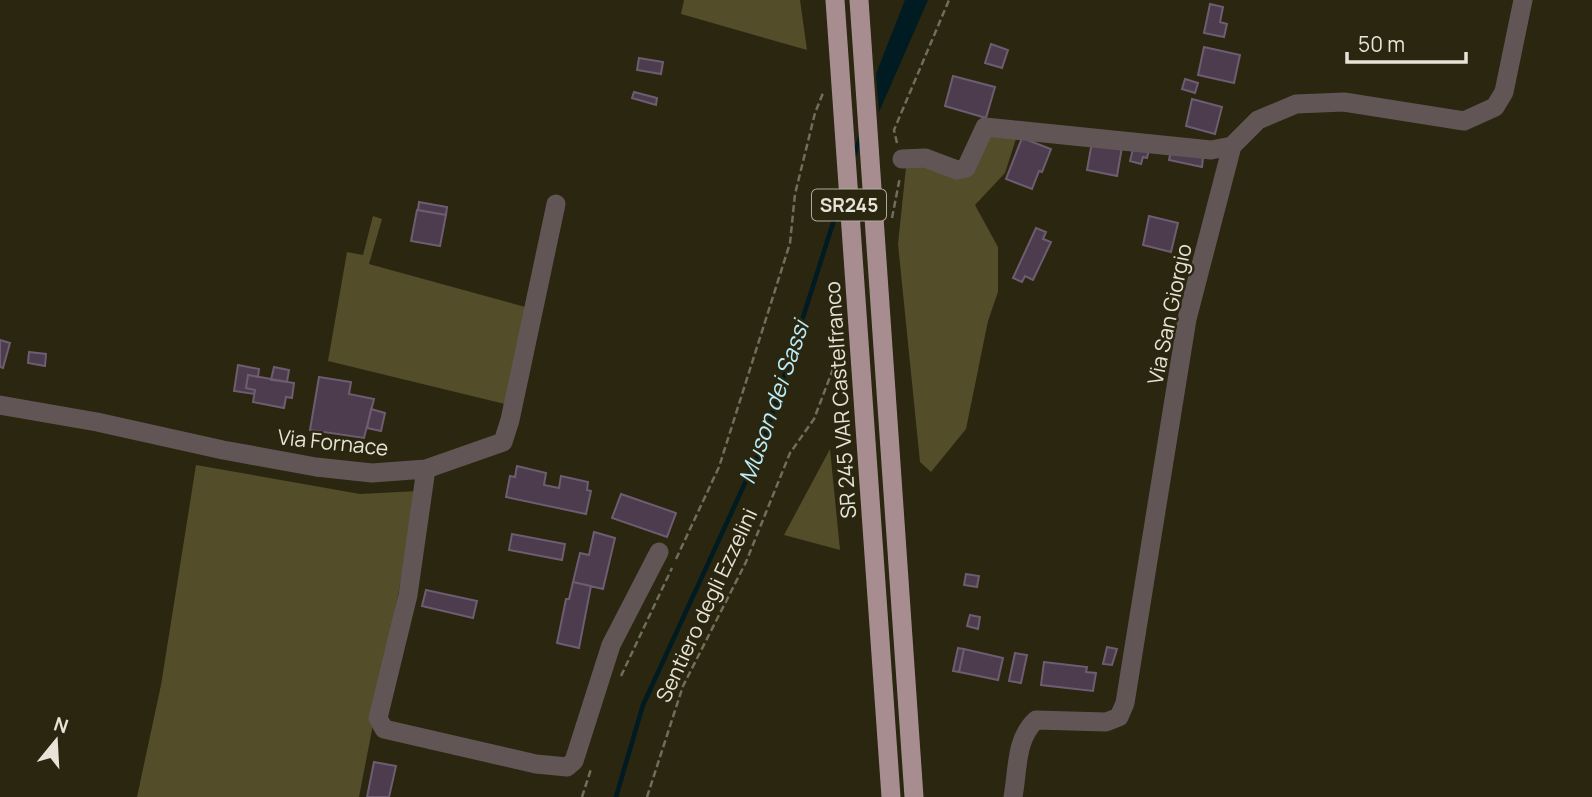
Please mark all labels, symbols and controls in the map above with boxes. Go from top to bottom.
scale bar [1347,21,1466,65]
text: 50 m [1358,30,1405,58]
road number: SR245 [812,190,886,220]
street label: Via San Giorgio [1140,241,1198,387]
street label: SR 245 VAR Castelfranco [818,280,862,520]
water label: Muson dei Sassi [730,314,817,488]
street label: Via Fornace [276,422,390,462]
street label: Sentiero degli Ezzelini [649,503,763,707]
north arrow [21,706,91,776]
text: N [51,710,72,739]

